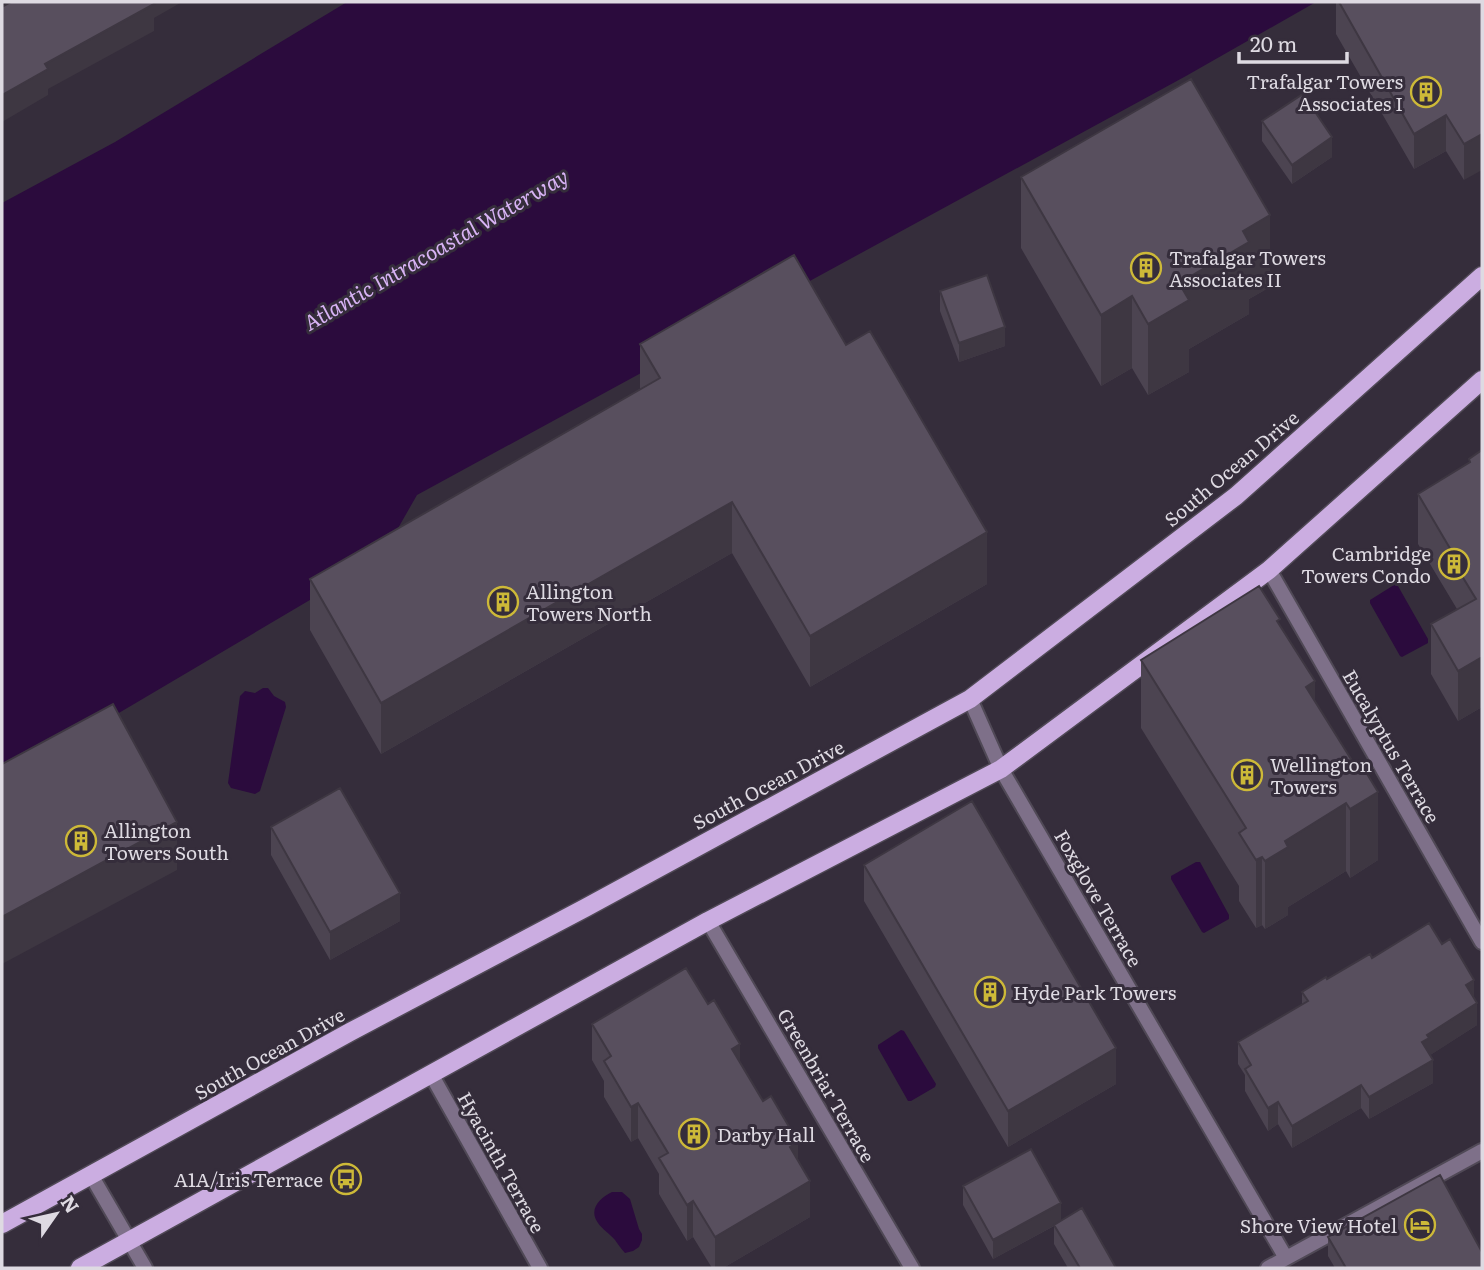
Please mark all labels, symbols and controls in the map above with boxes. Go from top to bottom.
scale bar [1239,21,1348,65]
text: 20 m [1250,27,1297,58]
place label: Trafalgar Towers Associates I [1246,67,1403,117]
building icon: Trafalgar Towers Associates I [1409,75,1443,109]
water label: Atlantic Intracoastal Waterway [297,159,573,337]
place label: Trafalgar Towers Associates II [1169,243,1326,293]
building icon: Trafalgar Towers Associates II [1129,251,1163,285]
street label: South Ocean Drive [1158,403,1304,533]
place label: Cambridge Towers Condo [1301,539,1431,589]
building icon: Cambridge Towers Condo [1437,547,1471,581]
place label: Allington Towers North [526,577,652,627]
building icon: Allington Towers North [486,585,520,619]
street label: Eucalyptus Terrace [1337,664,1448,828]
street label: South Ocean Drive [687,732,849,836]
place label: Wellington Towers [1270,750,1372,800]
building icon: Wellington Towers [1230,758,1264,792]
place label: Allington Towers South [104,816,229,866]
building icon: Allington Towers South [64,824,98,858]
street label: Foxglove Terrace [1048,824,1150,972]
building icon: Hyde Park Towers [973,975,1007,1009]
place label: Hyde Park Towers [1013,978,1177,1006]
street label: South Ocean Drive [189,1000,349,1106]
street label: Greenbriar Terrace [771,1003,883,1167]
street label: Hyacinth Terrace [452,1086,552,1238]
building icon: Darby Hall [677,1117,711,1151]
place label: Darby Hall [717,1120,815,1148]
bus stop icon: A1A/Iris Terrace [329,1162,363,1196]
place label: A1A/Iris Terrace [174,1165,323,1193]
north arrow [21,1179,91,1249]
text: N [55,1189,87,1218]
hotel icon: Shore View Hotel [1403,1208,1437,1242]
place label: Shore View Hotel [1240,1211,1397,1239]

